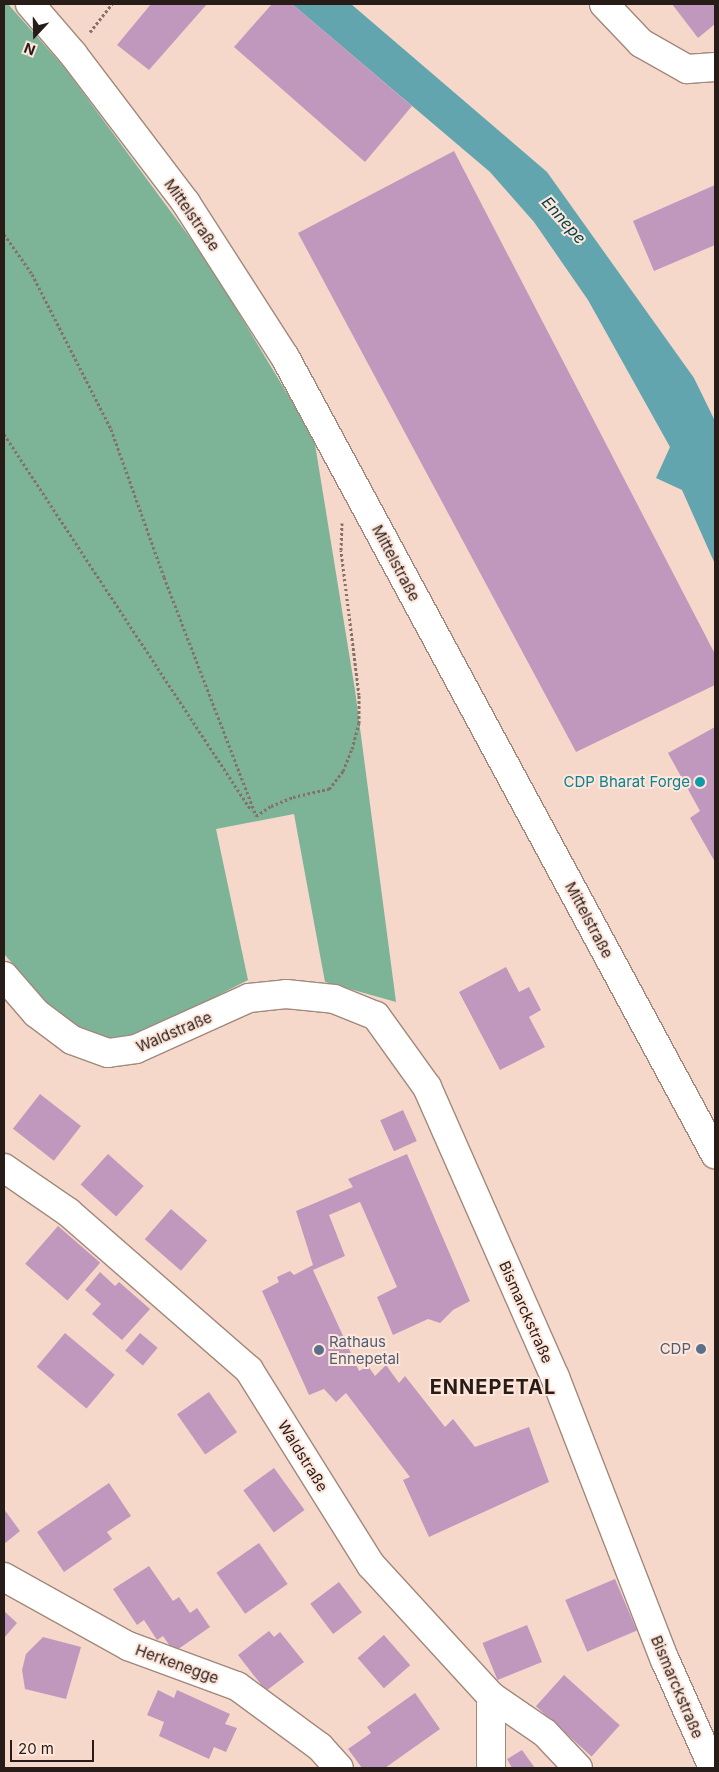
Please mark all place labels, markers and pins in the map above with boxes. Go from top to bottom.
place label: CDP Bharat Forge [564,773,690,791]
marker: CDP Bharat Forge [694,776,706,788]
place label: Rathaus Ennepetal [329,1332,399,1367]
place label: CDP [660,1340,691,1358]
marker: CDP [695,1343,707,1355]
marker: Rathaus Ennepetal [313,1344,325,1356]

